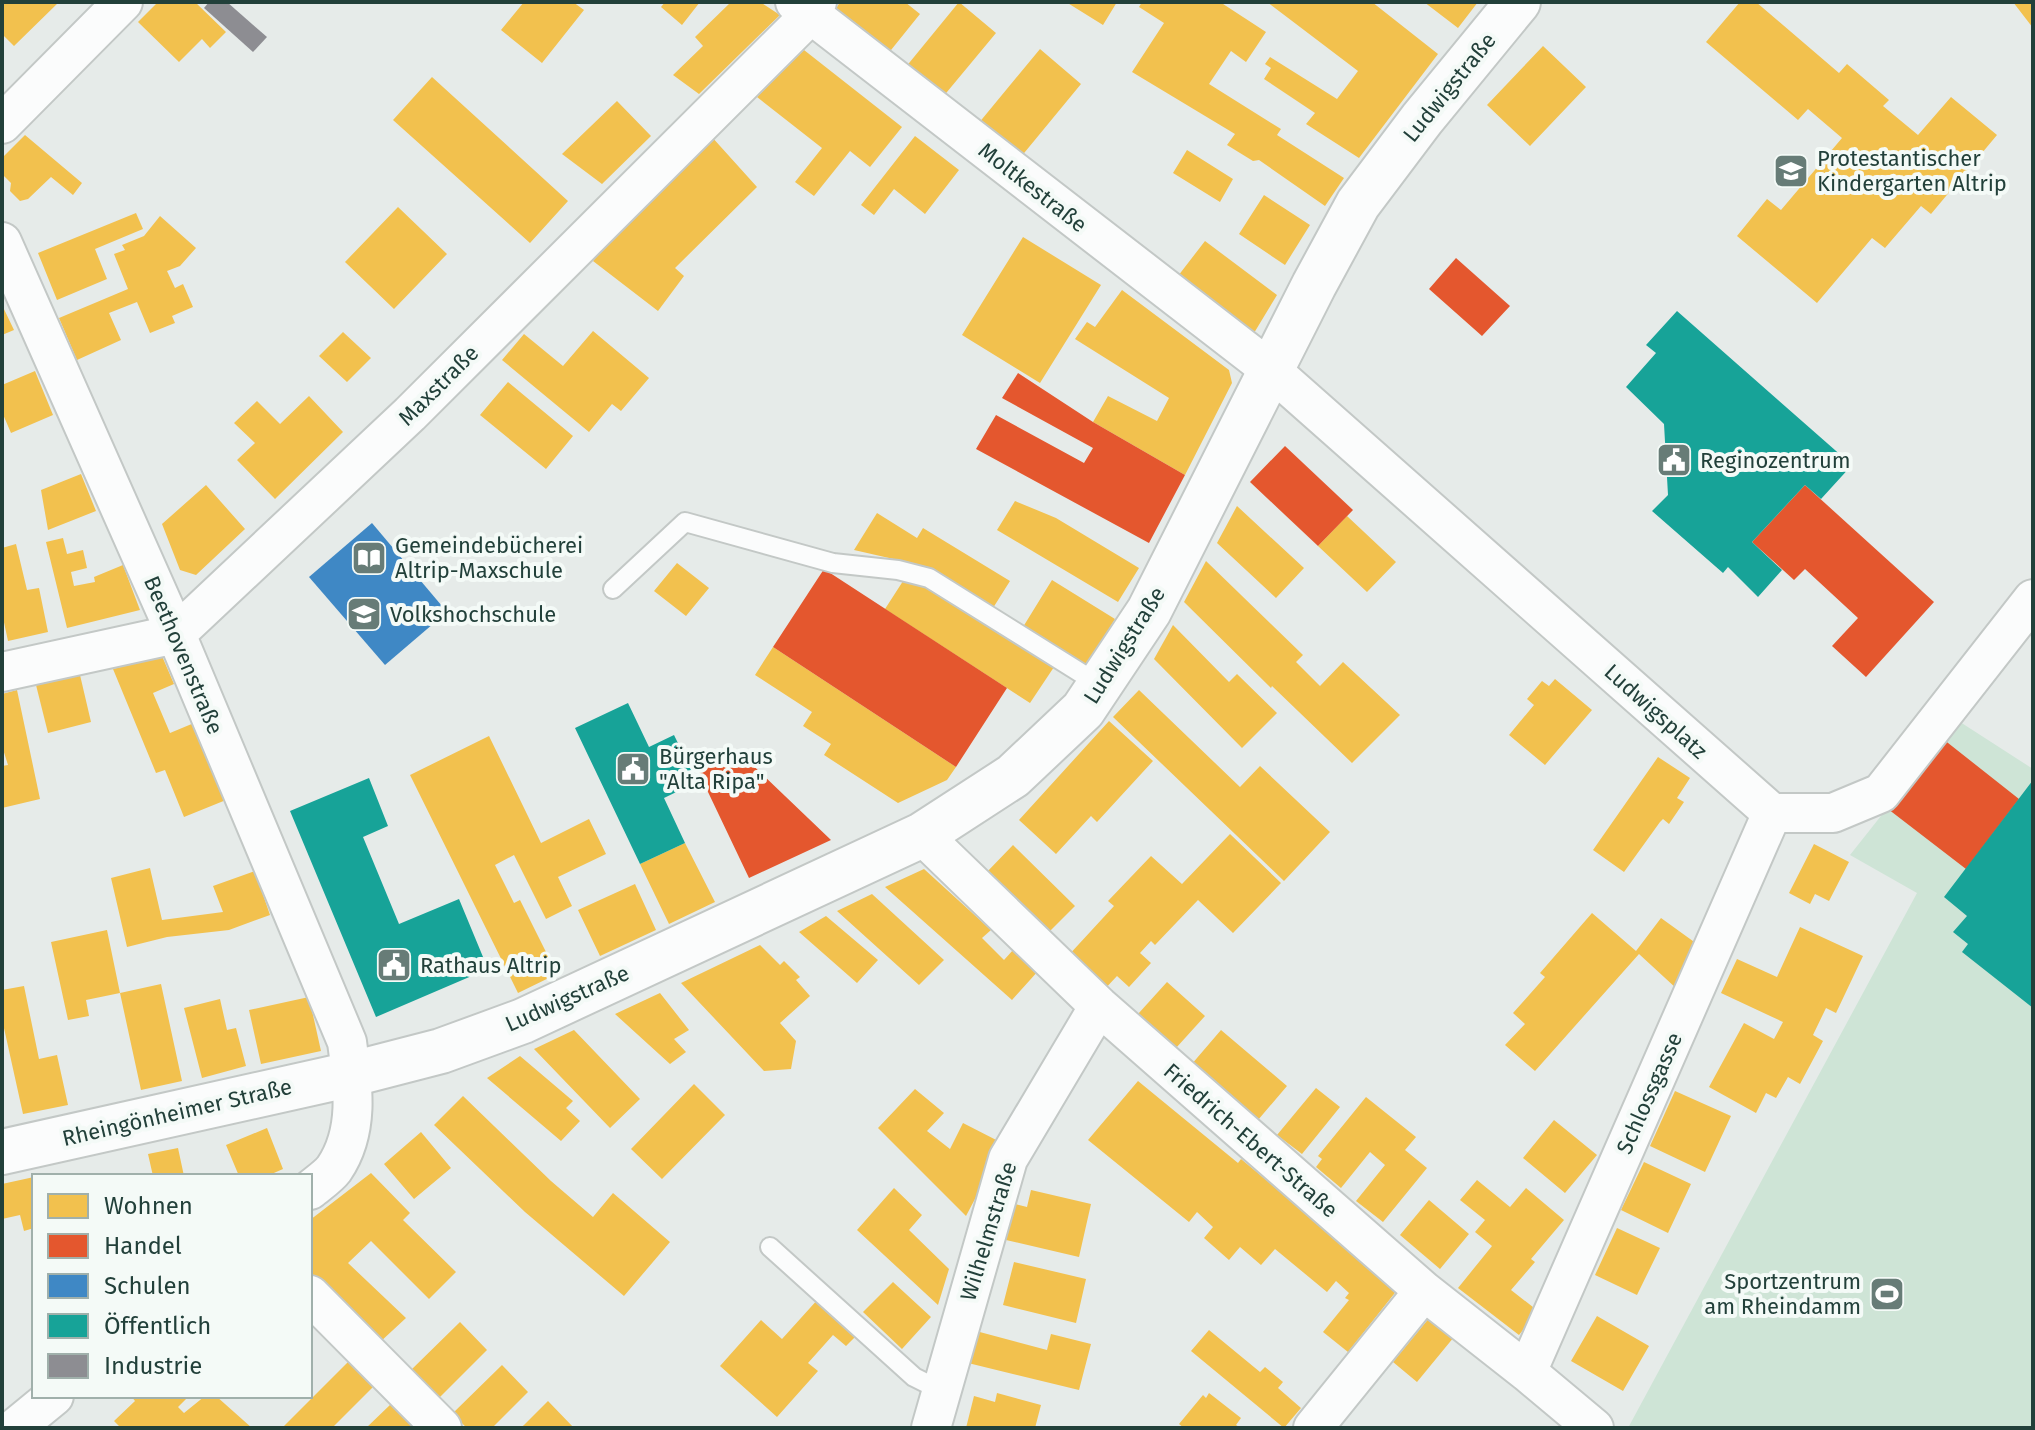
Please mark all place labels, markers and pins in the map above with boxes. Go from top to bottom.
place label: Protestantischer Kindergarten Altrip [1817,145,2007,197]
school or university icon: Protestantischer Kindergarten Altrip [1772,152,1810,190]
public building icon: Reginozentrum [1655,441,1693,479]
place label: Reginozentrum [1700,447,1851,474]
place label: Gemeindebücherei Altrip-Maxschule [395,532,583,584]
library icon: Gemeindebücherei Altrip-Maxschule [350,539,388,577]
school or university icon: Volkshochschule [345,595,383,633]
place label: Volkshochschule [390,601,556,628]
place label: Bürgerhaus "Alta Ripa" [659,743,773,795]
public building icon: Bürgerhaus "Alta Ripa" [614,750,652,788]
public building icon: Rathaus Altrip [375,946,413,984]
place label: Rathaus Altrip [420,952,562,979]
place label: Sportzentrum am Rheindamm [1704,1268,1861,1320]
sports icon: Sportzentrum am Rheindamm [1868,1275,1906,1313]

